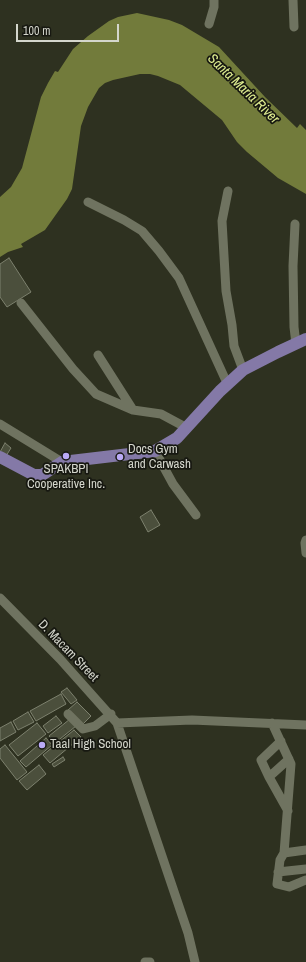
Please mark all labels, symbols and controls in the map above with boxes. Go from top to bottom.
scale bar [18,16,121,42]
text: 100 m [23,23,50,39]
water label: Santa Maria River [204,51,282,127]
place label: Docs Gym and Carwash [128,442,191,473]
marker: SPAKBPI Cooperative Inc. [61,451,71,461]
marker: Docs Gym and Carwash [115,452,125,462]
place label: SPAKBPI Cooperative Inc. [27,462,105,493]
street label: D. Macam Street [35,617,101,685]
place label: Taal High School [50,737,131,753]
marker: Taal High School [37,740,47,750]

